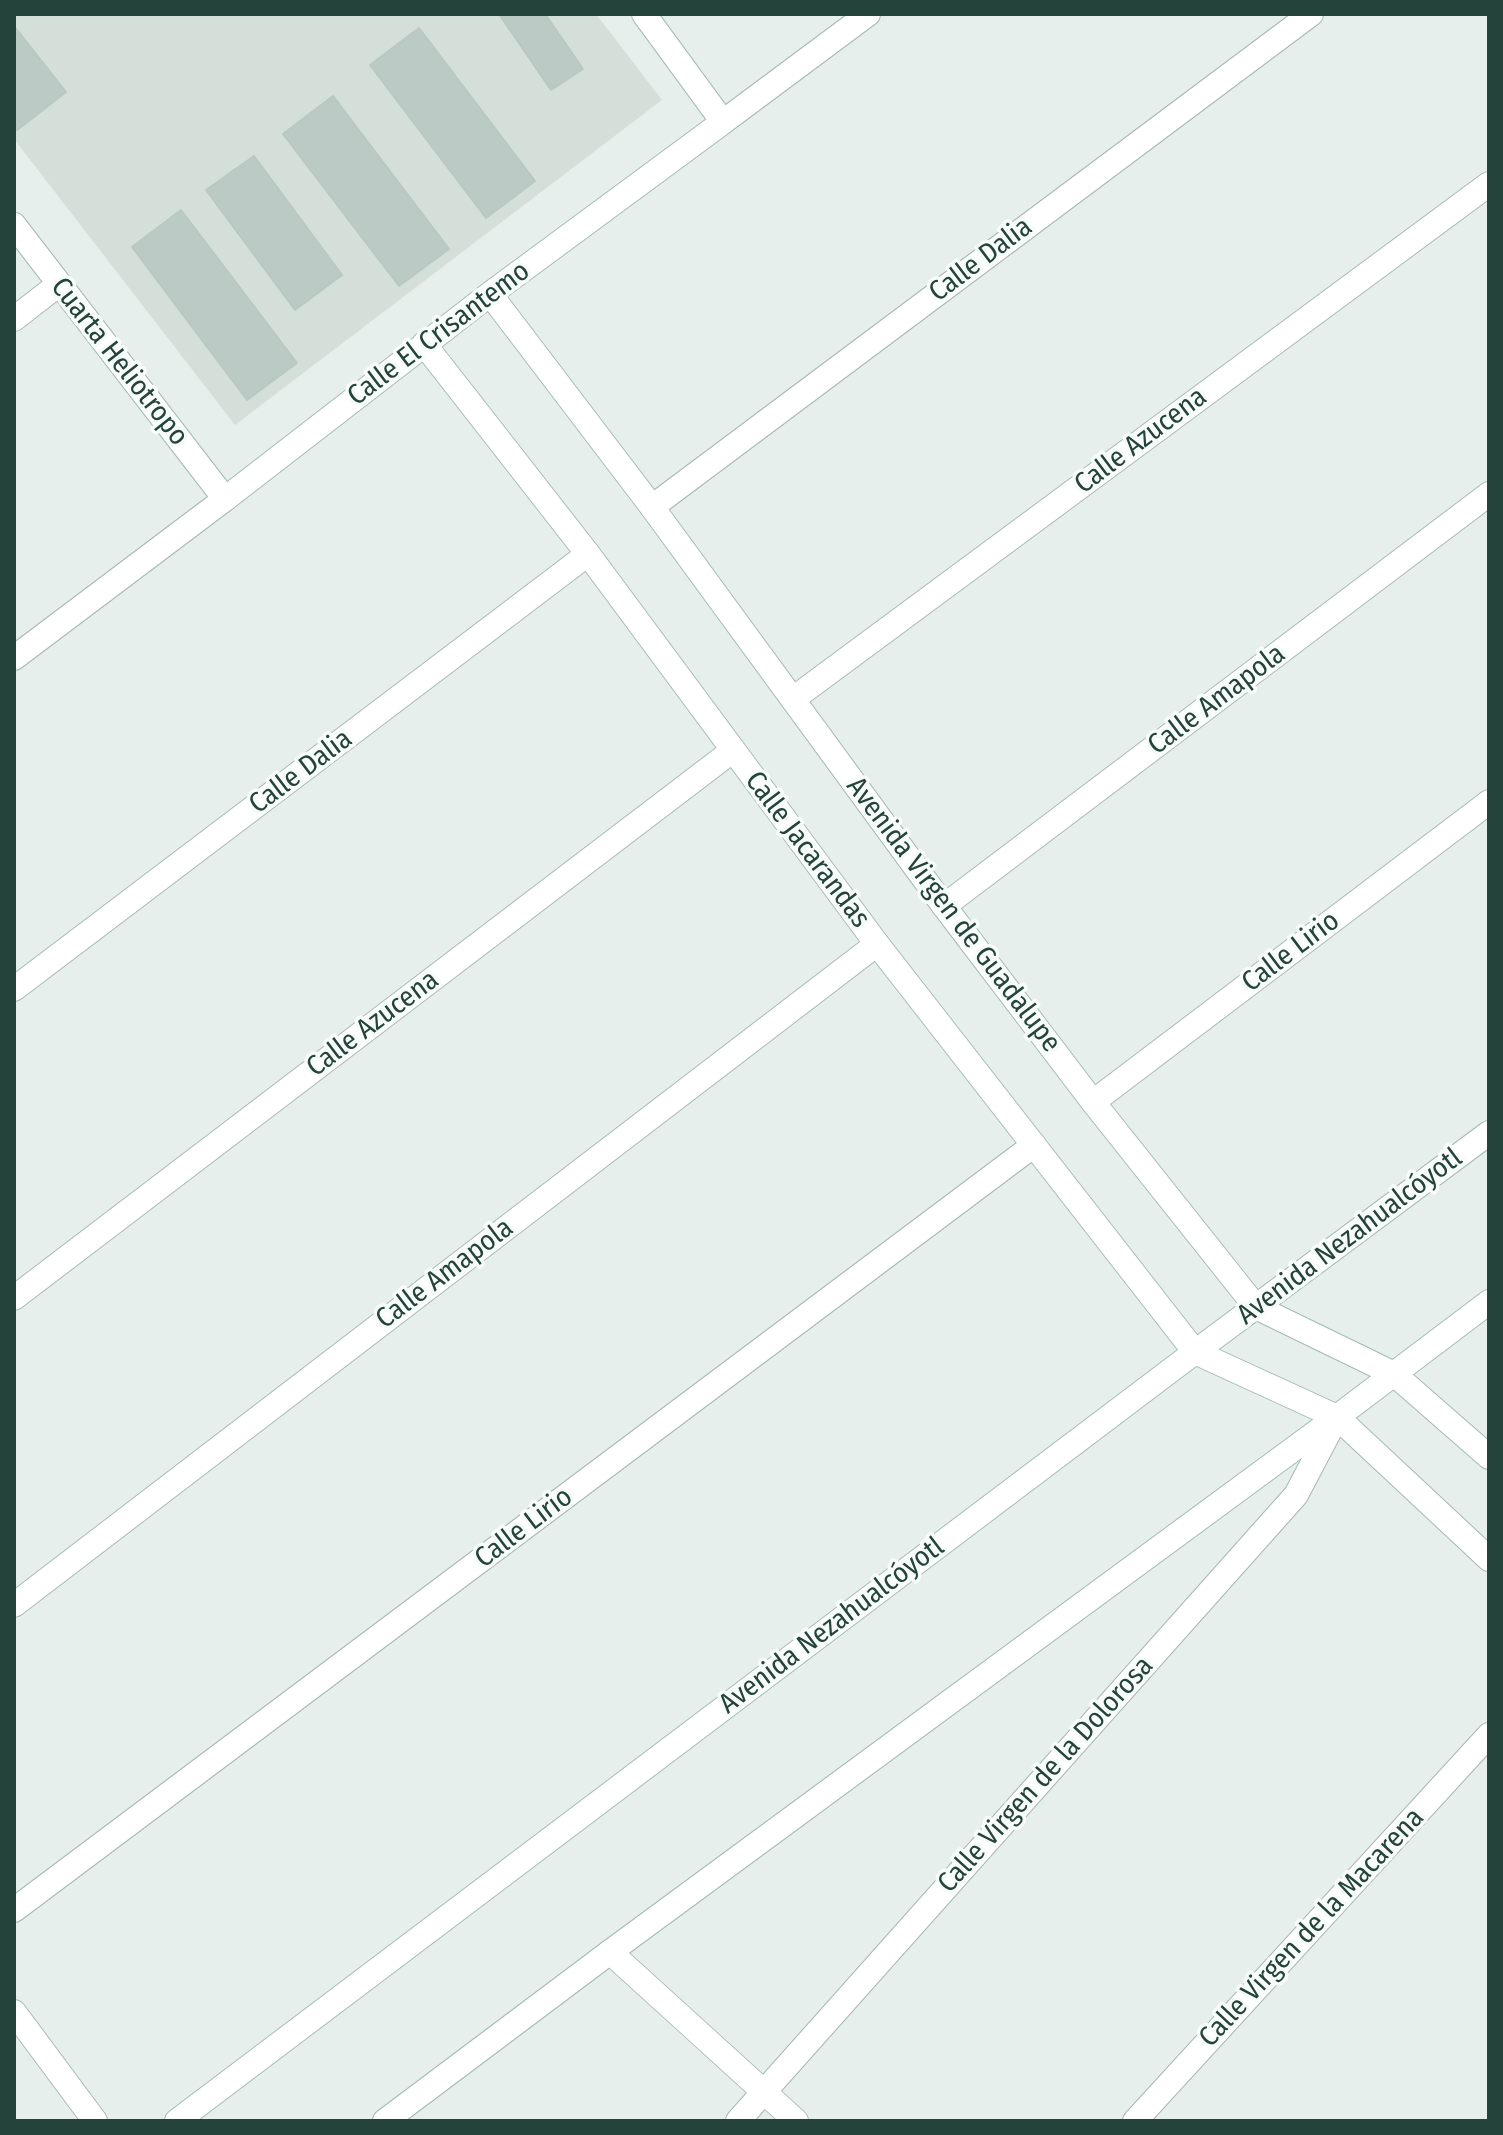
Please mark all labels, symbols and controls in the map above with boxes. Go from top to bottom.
street label: Calle Dalia [923,210,1039,310]
street label: Calle El Crisantemo [341,255,537,413]
street label: Cuarta Heliotropo [43,271,195,453]
street label: Calle Azucena [1068,381,1214,501]
street label: Calle Amapola [1142,638,1292,762]
street label: Calle Dalia [243,722,359,822]
street label: Calle Jacarandas [737,765,877,935]
street label: Avenida Virgen de Guadalupe [839,771,1067,1059]
street label: Calle Lirio [1236,904,1346,1000]
street label: Calle Azucena [300,964,446,1084]
street label: Avenida Nezahualcóyotl [1231,1142,1469,1332]
street label: Calle Amapola [370,1212,520,1336]
street label: Calle Lirio [469,1480,579,1576]
street label: Avenida Nezahualcóyotl [713,1531,951,1721]
street label: Calle Virgen de la Dolorosa [931,1650,1161,1900]
street label: Calle Virgen de la Macarena [1193,1802,1431,2054]

